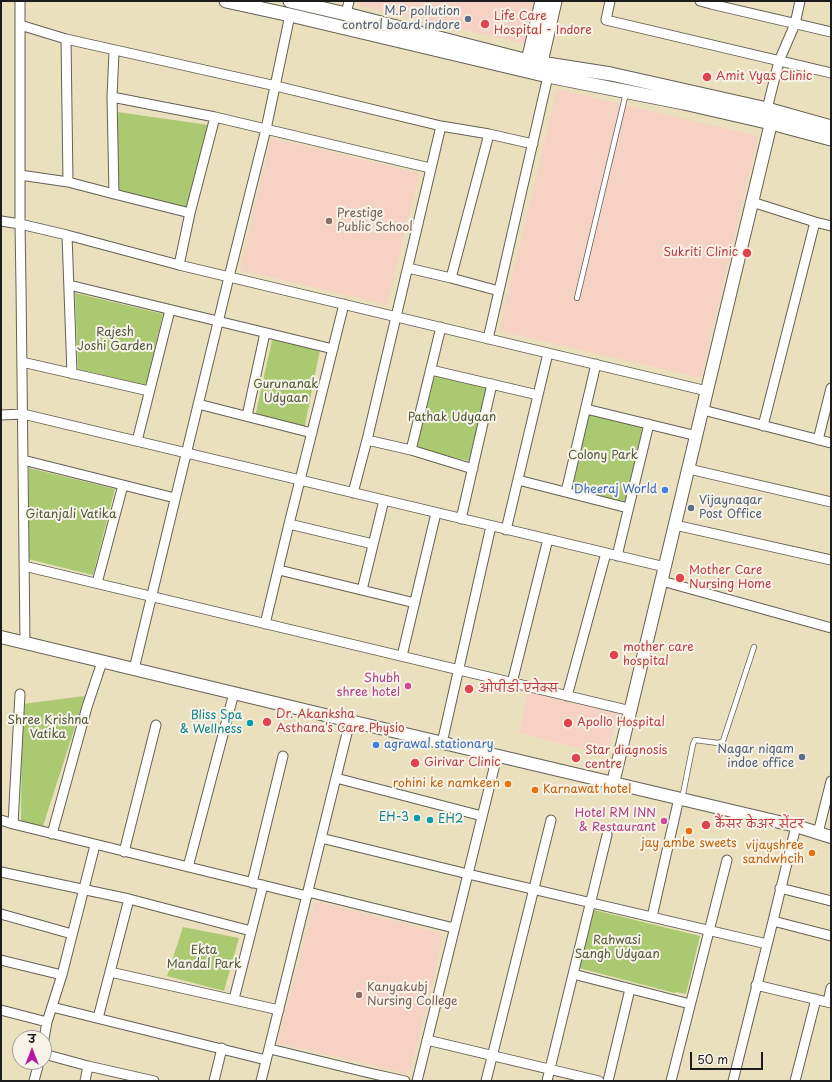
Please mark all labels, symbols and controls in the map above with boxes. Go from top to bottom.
place label: M.P pollution control board indore [342,5,460,33]
place label: Life Care Hospital - Indore [494,10,592,38]
marker: M.P pollution control board indore [463,14,473,24]
marker: Life Care Hospital - Indore [479,18,491,30]
place label: Amit Vyas Clinic [716,70,812,84]
marker: Amit Vyas Clinic [701,71,713,83]
place label: Prestige Public School [337,207,413,235]
marker: Prestige Public School [324,216,334,226]
place label: Sukriti Clinic [663,246,738,260]
marker: Sukriti Clinic [741,247,753,259]
park label: Rajesh Joshi Garden [77,326,153,354]
park label: Gurunanak Udyaan [253,378,319,406]
park label: Pathak Udyaan [408,411,496,425]
park label: Colony Park [568,449,638,463]
place label: Dheeraj World [573,483,657,497]
marker: Dheeraj World [660,485,670,495]
place label: Vijaynagar Post Office [699,494,762,522]
marker: Vijaynagar Post Office [686,503,696,513]
park label: Gitanjali Vatika [26,508,116,522]
place label: Mother Care Nursing Home [689,564,771,592]
marker: Mother Care Nursing Home [674,572,686,584]
place label: mother care hospital [623,641,694,669]
marker: mother care hospital [608,649,620,661]
place label: Shubh shree hotel [337,672,400,700]
marker: Shubh shree hotel [403,681,413,691]
place label: ओपीडी एनेक्स [478,682,558,696]
marker: ओपीडी एनेक्स [463,683,475,695]
place label: Dr. Akanksha Asthana's Care Physio [276,708,405,736]
place label: Bliss Spa & Wellness [180,709,242,737]
park label: Shree Krishna Vatika [7,714,89,742]
marker: Dr. Akanksha Asthana's Care Physio [261,716,273,728]
place label: Apollo Hospital [577,716,665,730]
marker: Apollo Hospital [562,717,574,729]
marker: Bliss Spa & Wellness [245,718,255,728]
place label: agrawal stationary [384,738,494,752]
marker: agrawal stationary [371,740,381,750]
place label: Nagar nigam indoe office [718,743,794,771]
place label: Star diagnosis centre [585,744,667,772]
marker: Star diagnosis centre [570,752,582,764]
marker: Nagar nigam indoe office [797,752,807,762]
place label: Girivar Clinic [424,756,500,770]
marker: Girivar Clinic [409,757,421,769]
place label: rohini ke namkeen [393,777,500,791]
marker: rohini ke namkeen [503,779,513,789]
place label: Karnawat hotel [543,783,631,797]
marker: Karnawat hotel [530,785,540,795]
place label: Hotel RM INN & Restaurant [575,807,656,835]
place label: EH-3 [379,811,409,825]
marker: EH-3 [412,813,422,823]
place label: EH2 [438,813,463,827]
marker: EH2 [425,815,435,825]
marker: Hotel RM INN & Restaurant [659,816,669,826]
place label: कैंसर केअर सेंटर [715,818,804,832]
marker: कैंसर केअर सेंटर [700,819,712,831]
marker: jay ambe sweets [684,826,694,836]
place label: jay ambe sweets [641,837,737,851]
place label: vijayshree sandwhcih [742,839,804,867]
marker: vijayshree sandwhcih [807,848,817,858]
park label: Rahwasi Sangh Udyaan [574,934,660,962]
park label: Ekta Mandal Park [167,944,241,972]
place label: Kanyakubj Nursing College [367,981,458,1009]
marker: Kanyakubj Nursing College [354,990,364,1000]
north arrow [12,1030,52,1070]
text: उ [28,1030,36,1047]
scale bar [692,1044,765,1070]
text: 50 m [697,1050,728,1068]

